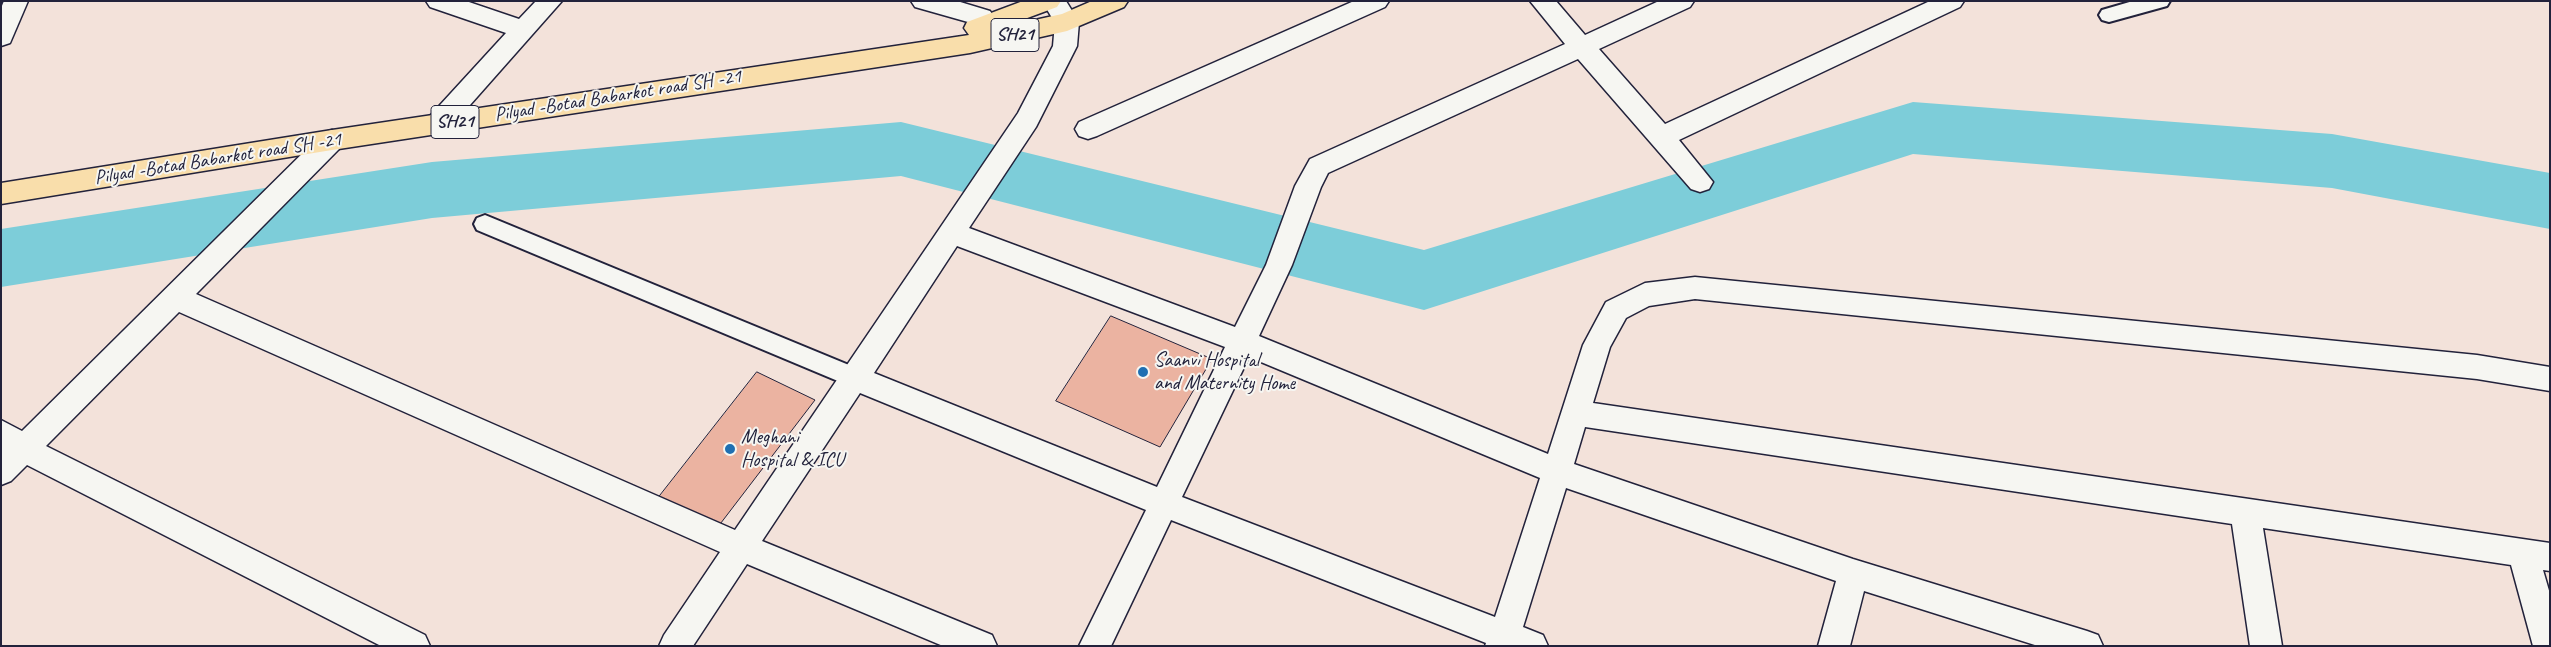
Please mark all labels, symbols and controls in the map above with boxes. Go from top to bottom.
road number: SH21 [991,18,1039,52]
street label: Pilyad -Botad Babarkot road SH -21 [493,65,743,127]
road number: SH21 [431,105,479,138]
street label: Pilyad -Botad Babarkot road SH -21 [93,128,343,190]
place label: Saanvi Hospital and Maternity Home [1154,349,1295,396]
marker: Saanvi Hospital and Maternity Home [1136,365,1150,379]
place label: Meghani Hospital & ICU [741,426,844,473]
marker: Meghani Hospital & ICU [723,442,737,456]

